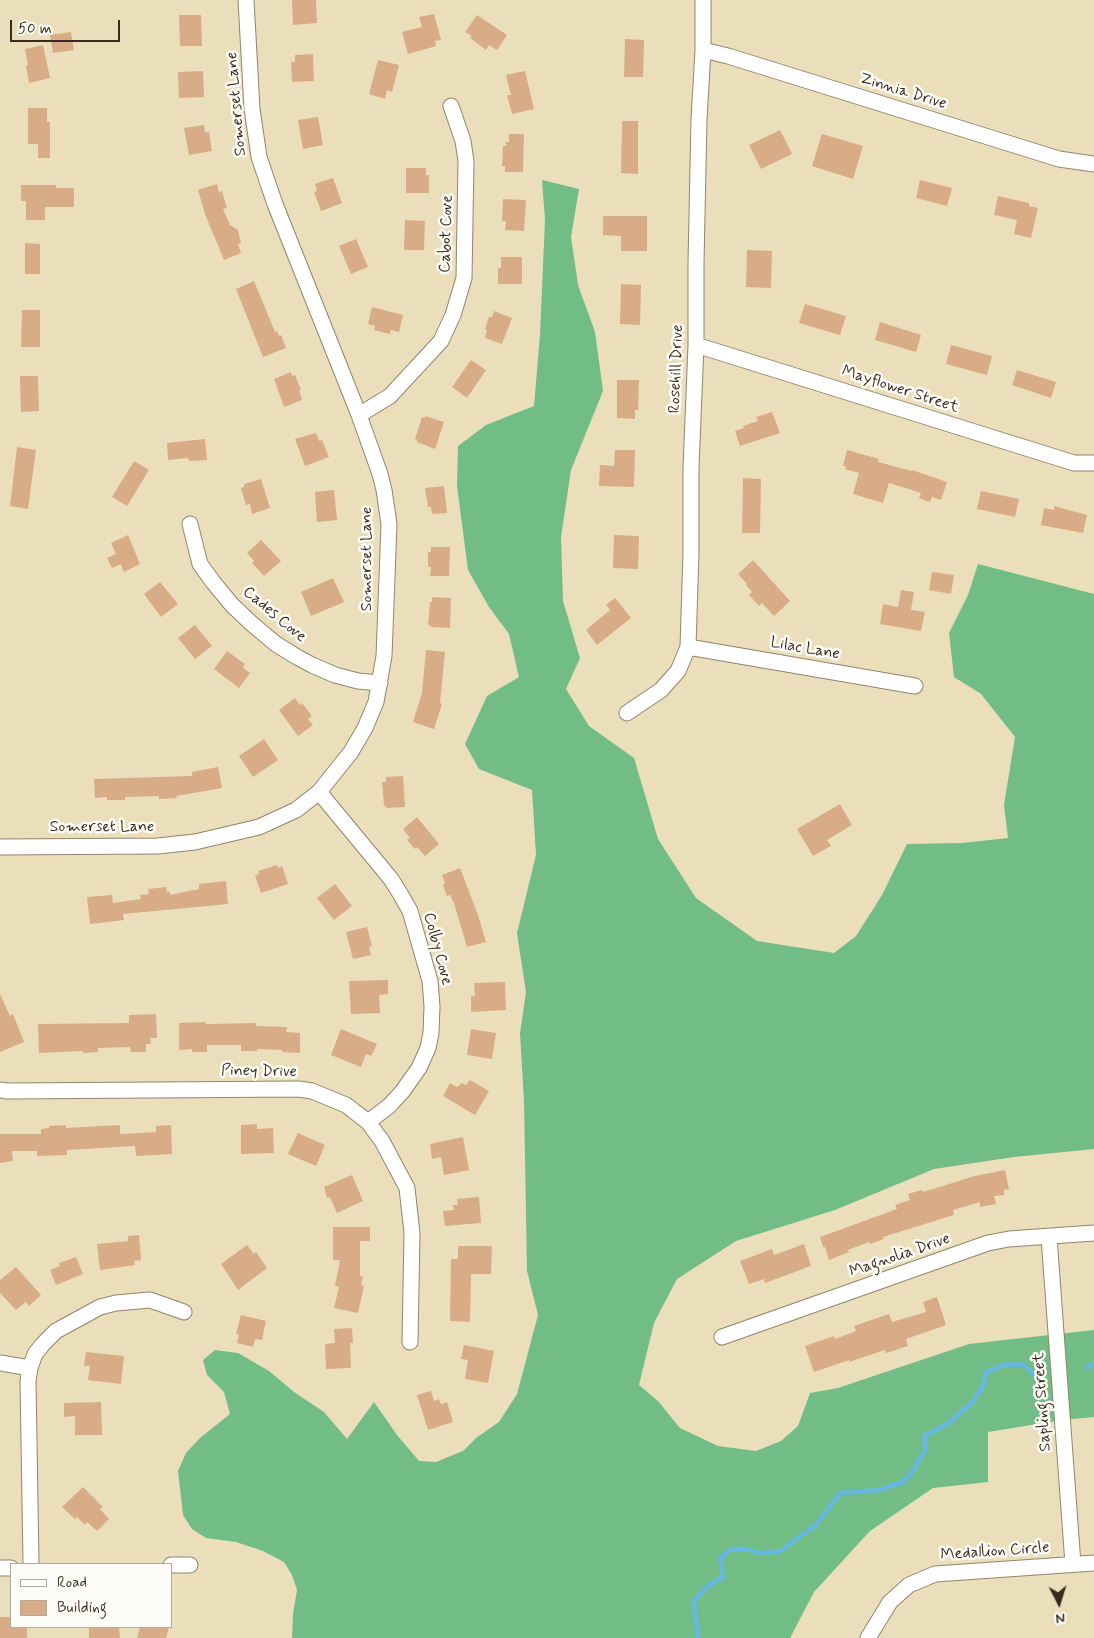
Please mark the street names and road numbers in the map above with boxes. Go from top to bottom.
street label: Somerset Lane [223,51,251,157]
street label: Zinnia Drive [857,70,949,114]
street label: Cabot Cove [436,195,458,273]
street label: Rosehill Drive [666,324,688,414]
street label: Mayflower Street [839,362,961,418]
street label: Somerset Lane [358,507,378,611]
street label: Cades Cove [238,583,310,647]
street label: Lilac Lane [769,633,841,665]
street label: Somerset Lane [50,818,154,838]
street label: Colby Cove [418,911,456,987]
street label: Piney Drive [221,1062,297,1082]
street label: Magnolia Drive [847,1230,953,1282]
street label: Sapling Street [1030,1352,1056,1452]
street label: Medallion Circle [940,1539,1050,1565]

